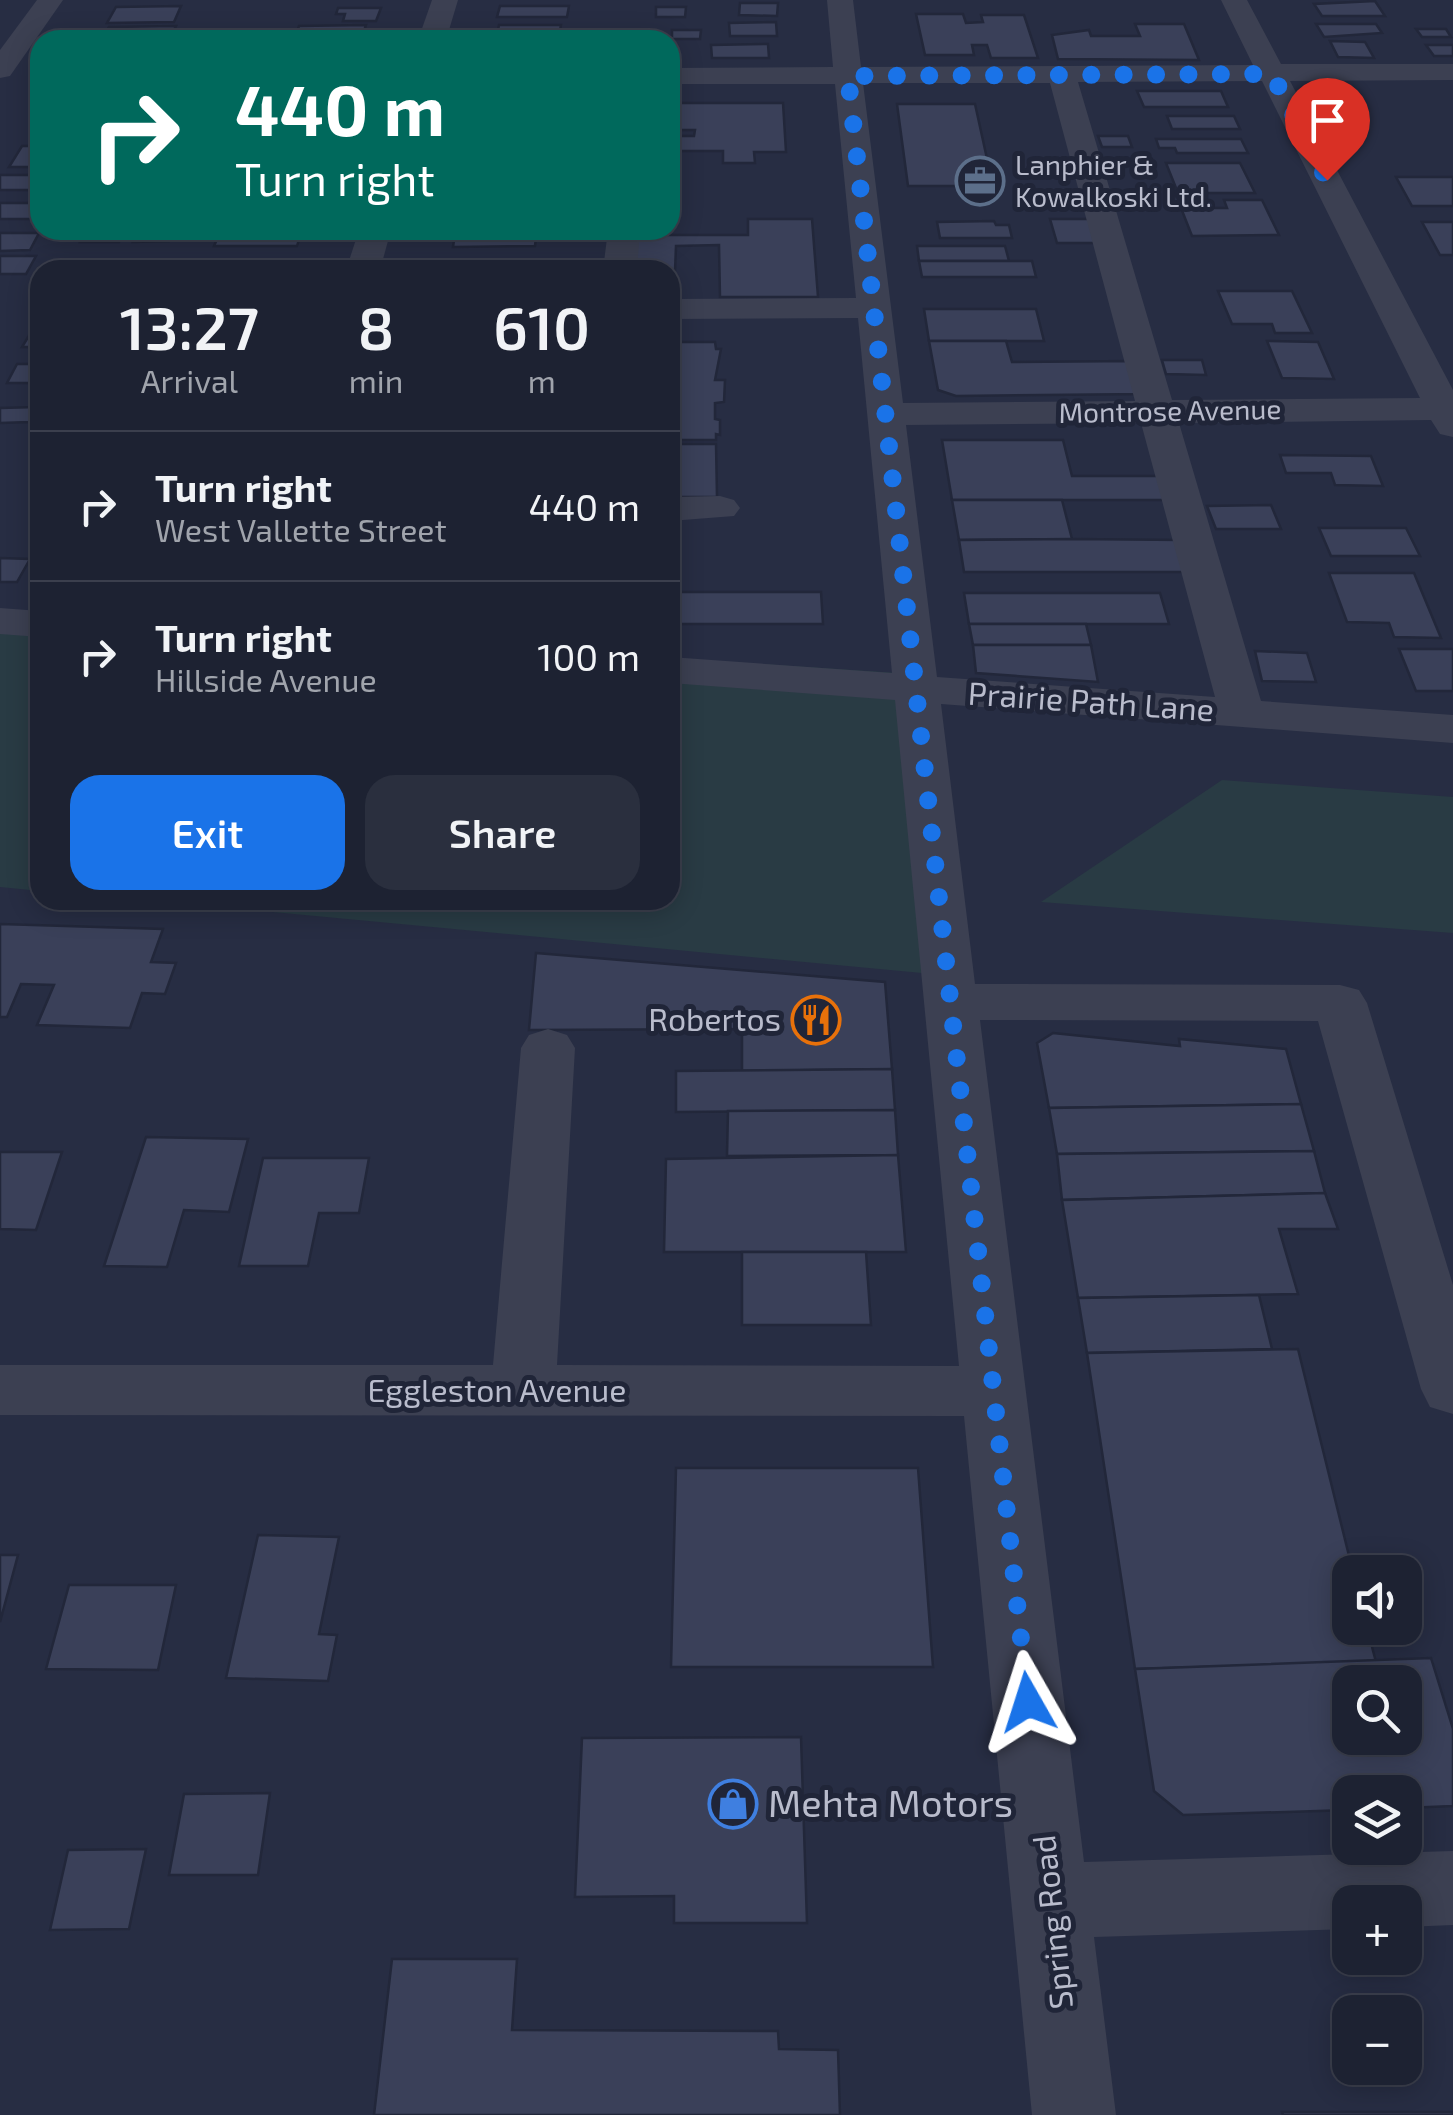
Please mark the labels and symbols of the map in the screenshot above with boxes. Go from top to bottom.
pin [1285,78,1370,181]
place label: Lanphier & Kowalkoski Ltd. [1015,147,1212,213]
office icon: Lanphier & Kowalkoski Ltd. [954,155,1006,207]
street label: Montrose Avenue [1058,391,1282,429]
street label: Prairie Path Lane [967,672,1215,728]
restaurant icon: Robertos [790,994,842,1046]
place label: Robertos [648,999,781,1037]
street label: Eggleston Avenue [367,1370,627,1408]
position arrow [976,1650,1080,1754]
shop icon: Mehta Motors [707,1778,759,1830]
place label: Mehta Motors [768,1779,1013,1825]
street label: Spring Road [1023,1833,1079,2011]

